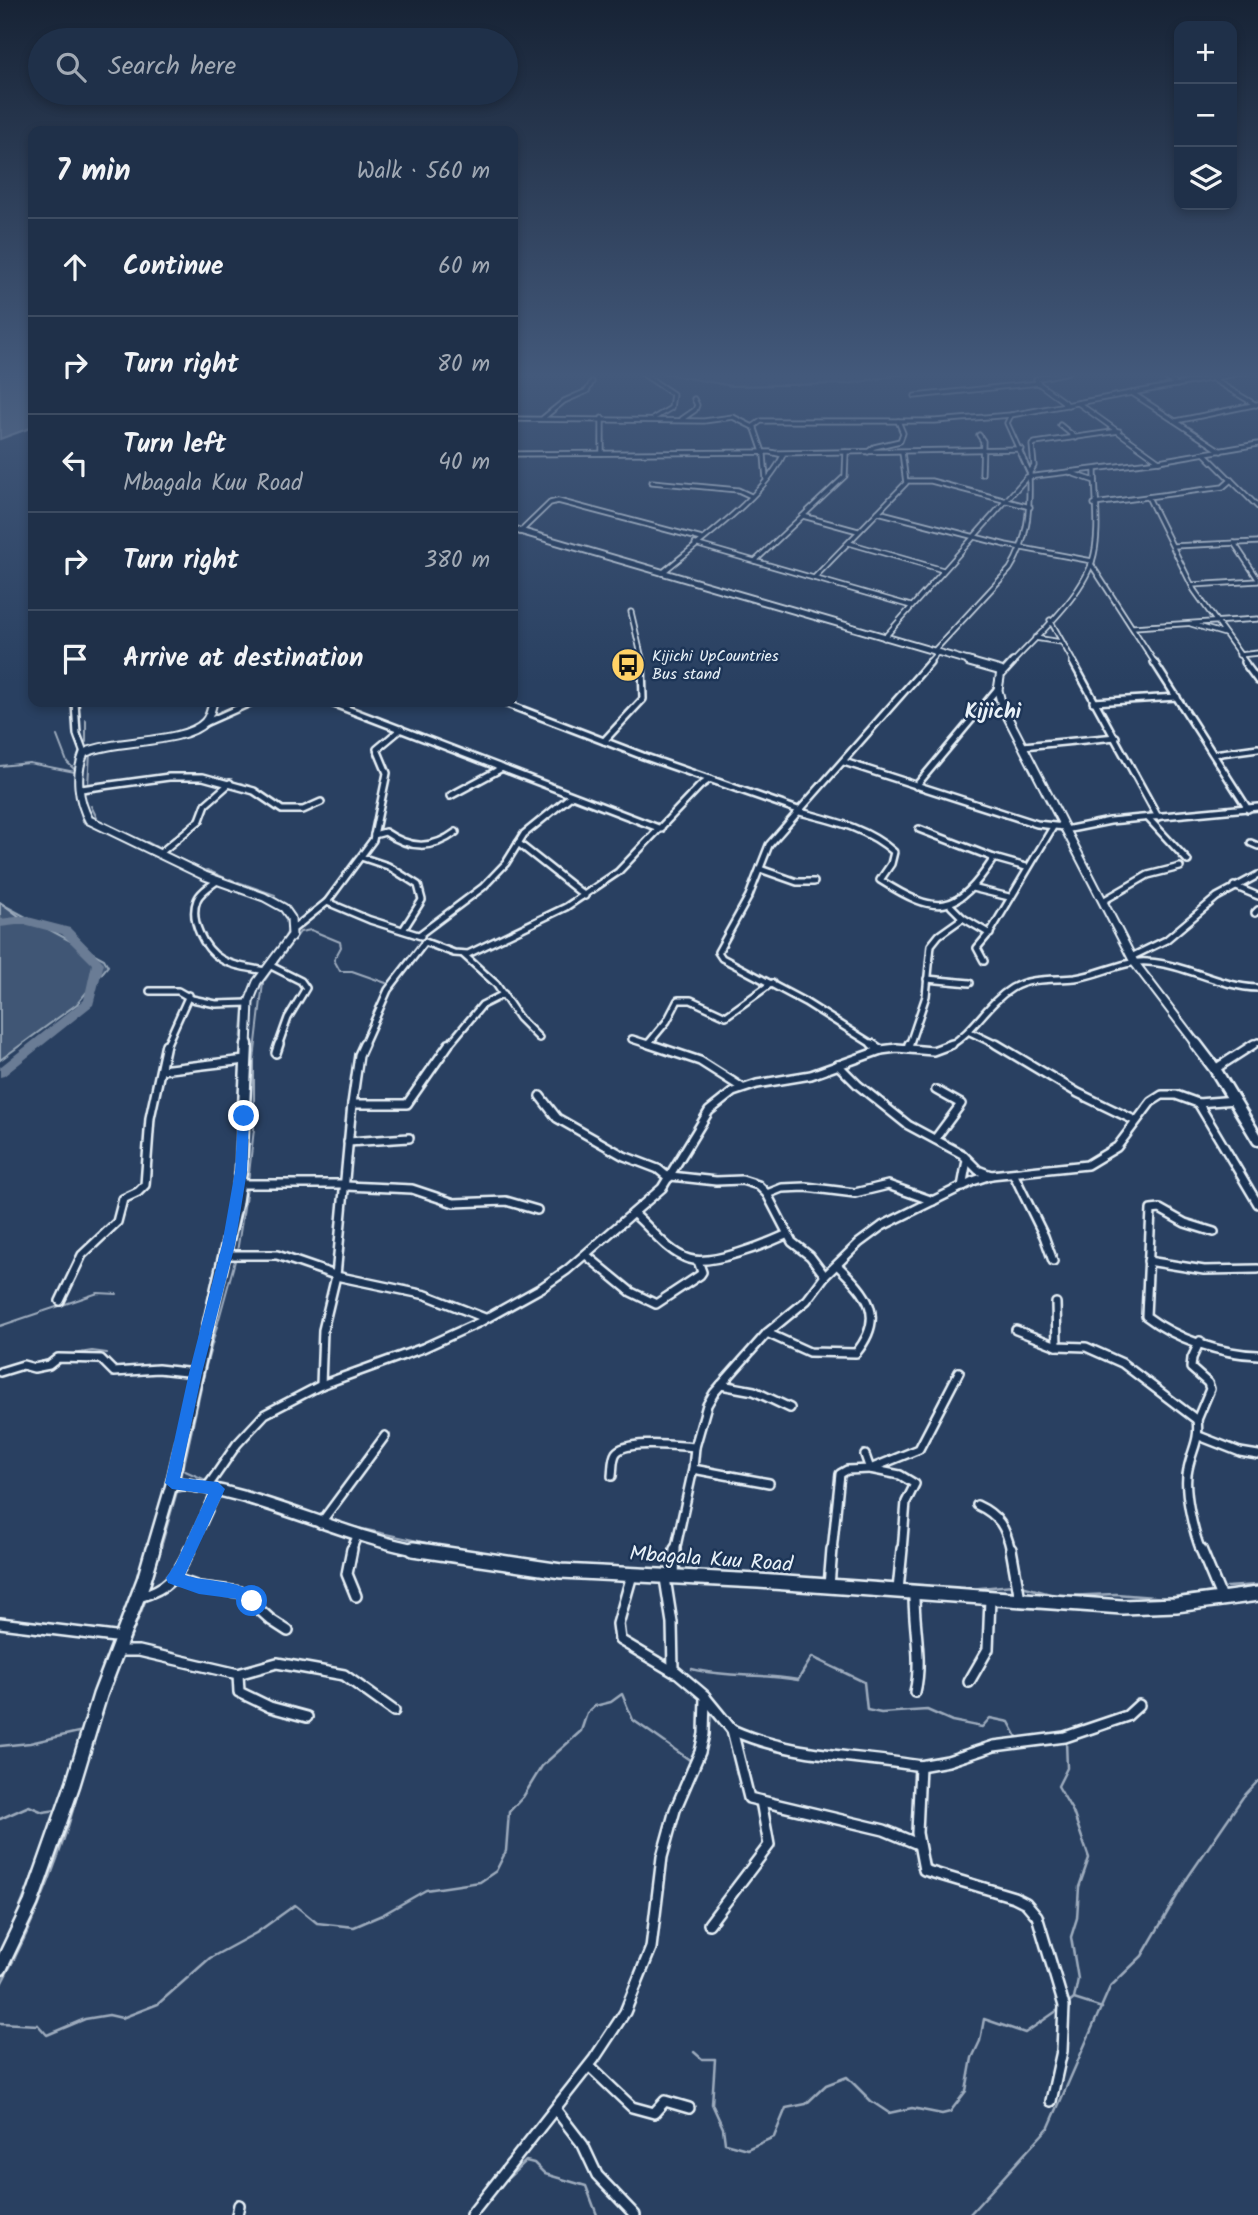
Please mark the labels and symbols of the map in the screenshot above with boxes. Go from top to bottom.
place label: Kijichi UpCountries Bus stand [652,644,779,687]
bus stop icon: Kijichi UpCountries Bus stand [609,646,647,684]
district label: Kijichi [965,696,1022,729]
route end [228,1100,259,1131]
street label: Mbagala Kuu Road [628,1538,794,1582]
route start [236,1585,267,1616]

